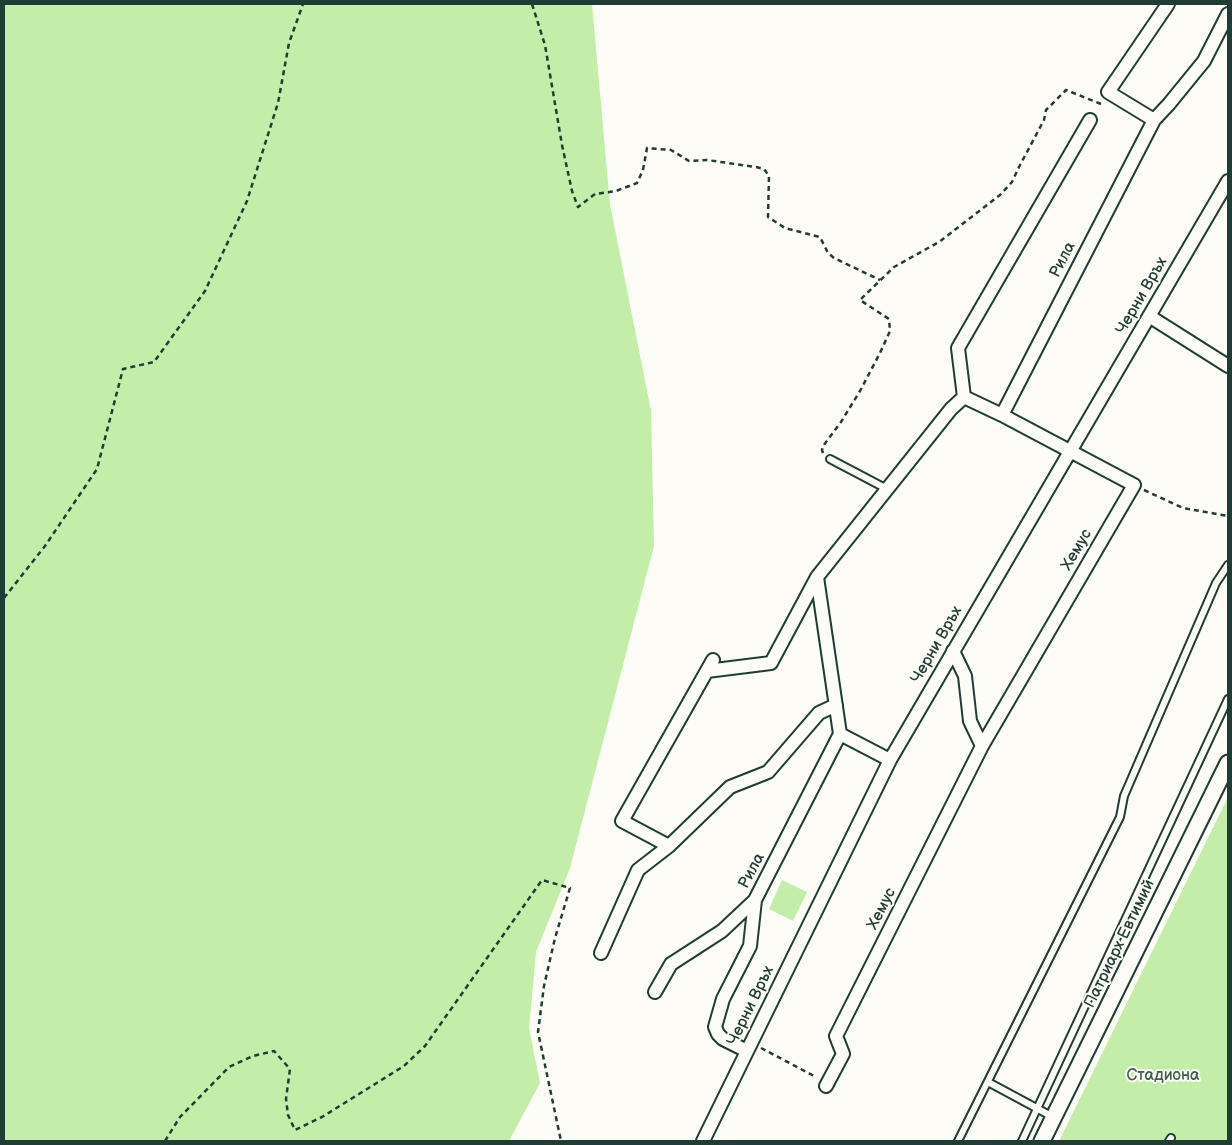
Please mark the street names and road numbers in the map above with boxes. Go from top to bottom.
street label: Рила [1046,239,1080,281]
street label: Черни Връх [1112,254,1172,338]
street label: Хемус [1058,526,1096,574]
street label: Черни Връх [907,603,967,687]
street label: Рила [735,850,769,892]
street label: Патриарх Евтимий [1081,877,1159,1011]
street label: Хемус [863,885,901,933]
street label: Черни Връх [724,963,778,1049]

